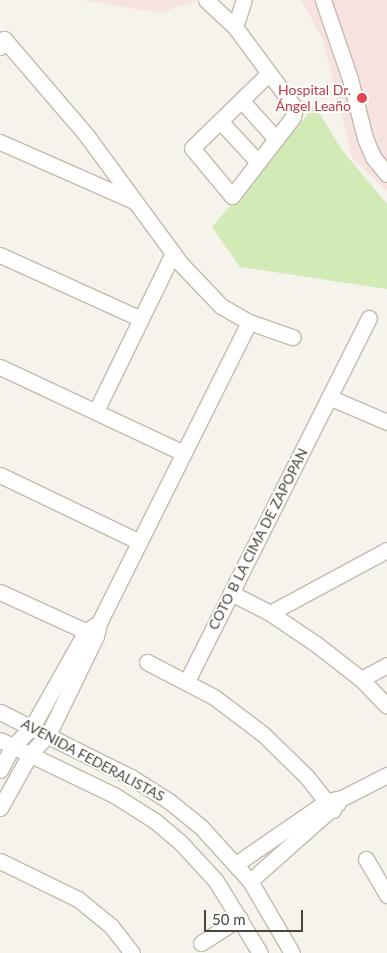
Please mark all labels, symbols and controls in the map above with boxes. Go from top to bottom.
place label: Hospital Dr. Ángel Leaño [276,82,351,114]
marker: Hospital Dr. Ángel Leaño [355,91,369,105]
street label: COTO B LA CIMA DE ZAPOPAN [205,445,311,633]
street label: AVENIDA FEDERALISTAS [18,715,168,805]
scale bar [207,900,306,932]
text: 50 m [212,910,246,928]

